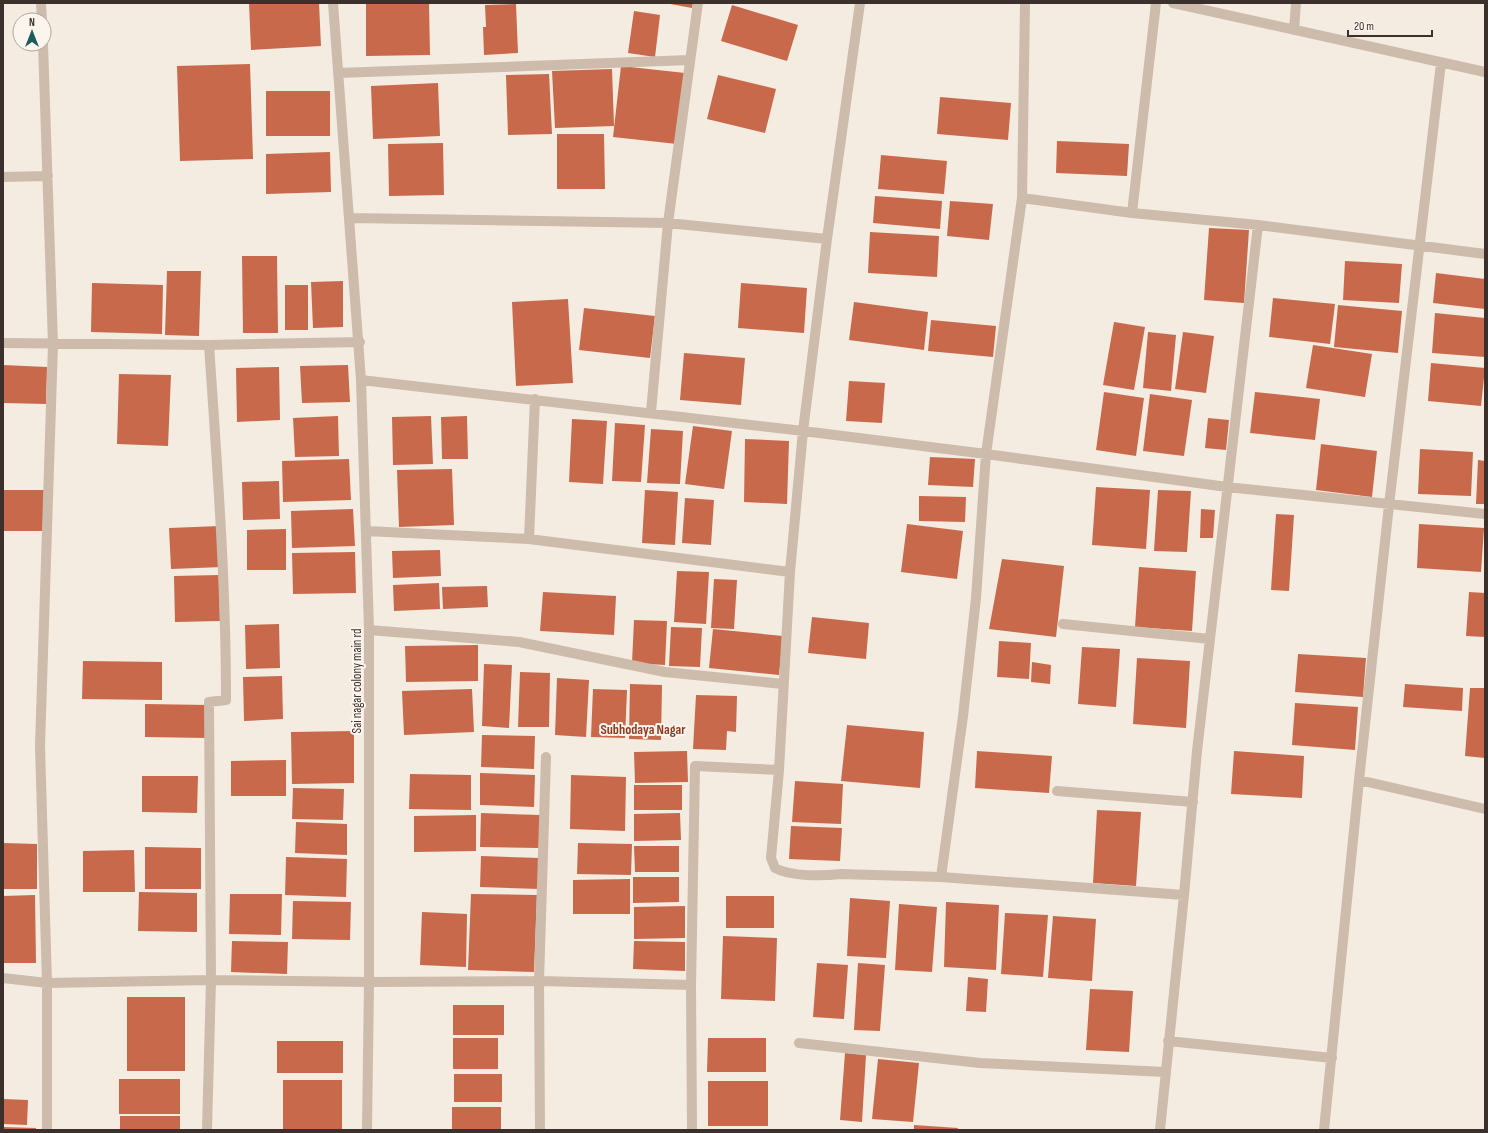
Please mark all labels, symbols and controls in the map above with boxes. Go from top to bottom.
north arrow [12,12,52,52]
scale bar [1348,12,1432,38]
text: N [29,16,35,29]
text: 20 m [1354,19,1374,34]
street label: Sai nagar colony main rd [349,629,365,733]
district label: Subhodaya Nagar [600,721,686,738]

